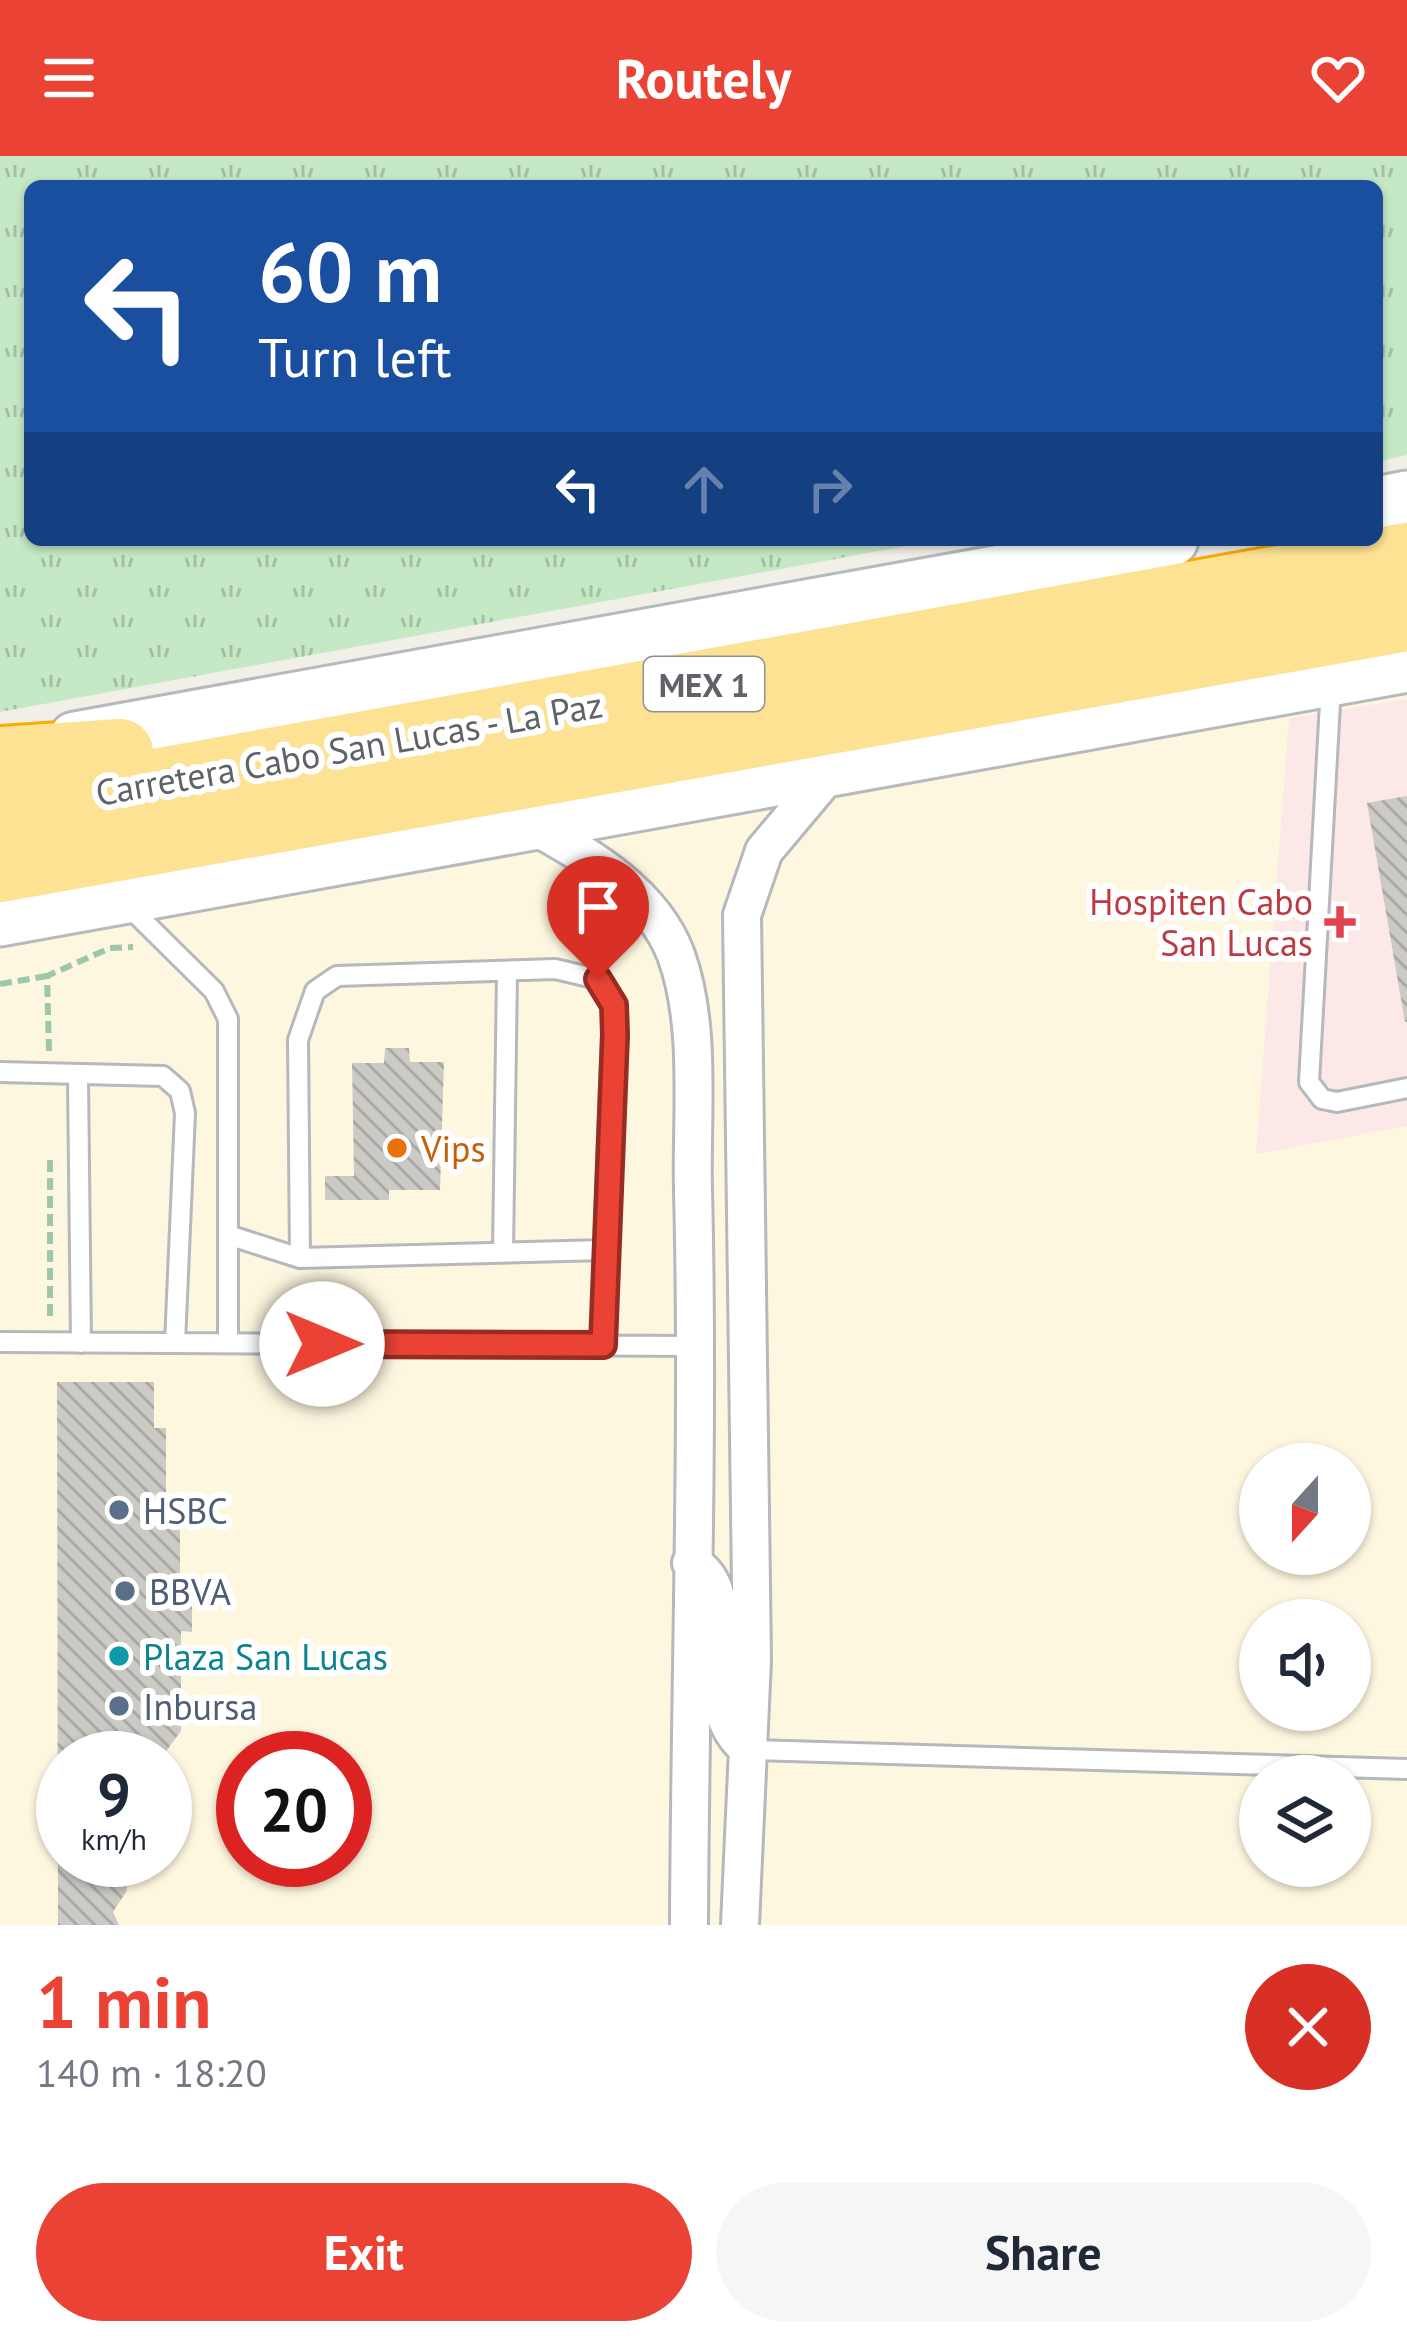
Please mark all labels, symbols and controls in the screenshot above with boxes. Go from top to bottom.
text: Routely [616,43,791,113]
icon: menu [36,45,102,111]
icon: heart [1305,45,1371,111]
text: 60 m [258,216,442,325]
icon: left [60,228,216,384]
text: Turn left [258,322,452,392]
icon: left [545,456,611,522]
icon: ahead [671,456,737,522]
icon: right [797,456,863,522]
road number: MEX 1 [644,657,764,711]
street label: Carretera Cabo San Lucas - La Paz [92,680,606,816]
pin [547,856,649,979]
icon: arrive [565,874,631,940]
place label: Hospiten Cabo San Lucas [1089,878,1313,966]
marker: Hospiten Cabo San Lucas [1324,906,1356,938]
place label: Vips [420,1125,486,1172]
marker: Vips [384,1135,410,1161]
position arrow [259,1281,385,1407]
north arrow [1239,1443,1371,1575]
map controls [1239,1443,1371,1887]
place label: HSBC [143,1487,228,1534]
marker: HSBC [106,1497,132,1523]
place label: BBVA [149,1568,231,1615]
marker: BBVA [112,1578,138,1604]
button: sound [1239,1599,1371,1731]
place label: Plaza San Lucas [143,1633,388,1680]
marker: Plaza San Lucas [106,1643,132,1669]
place label: Inbursa [143,1683,257,1730]
marker: Inbursa [106,1693,132,1719]
speed limit sign: 20 [216,1731,372,1887]
text: 9 [97,1755,131,1833]
button: layers [1239,1755,1371,1887]
text: km/h [81,1819,147,1858]
text: 1 min [36,1955,212,2048]
button: close [1245,1964,1371,2090]
text: 140 m · 18:20 [36,2047,267,2098]
button: Exit [36,2183,692,2321]
button: Share [716,2183,1371,2321]

